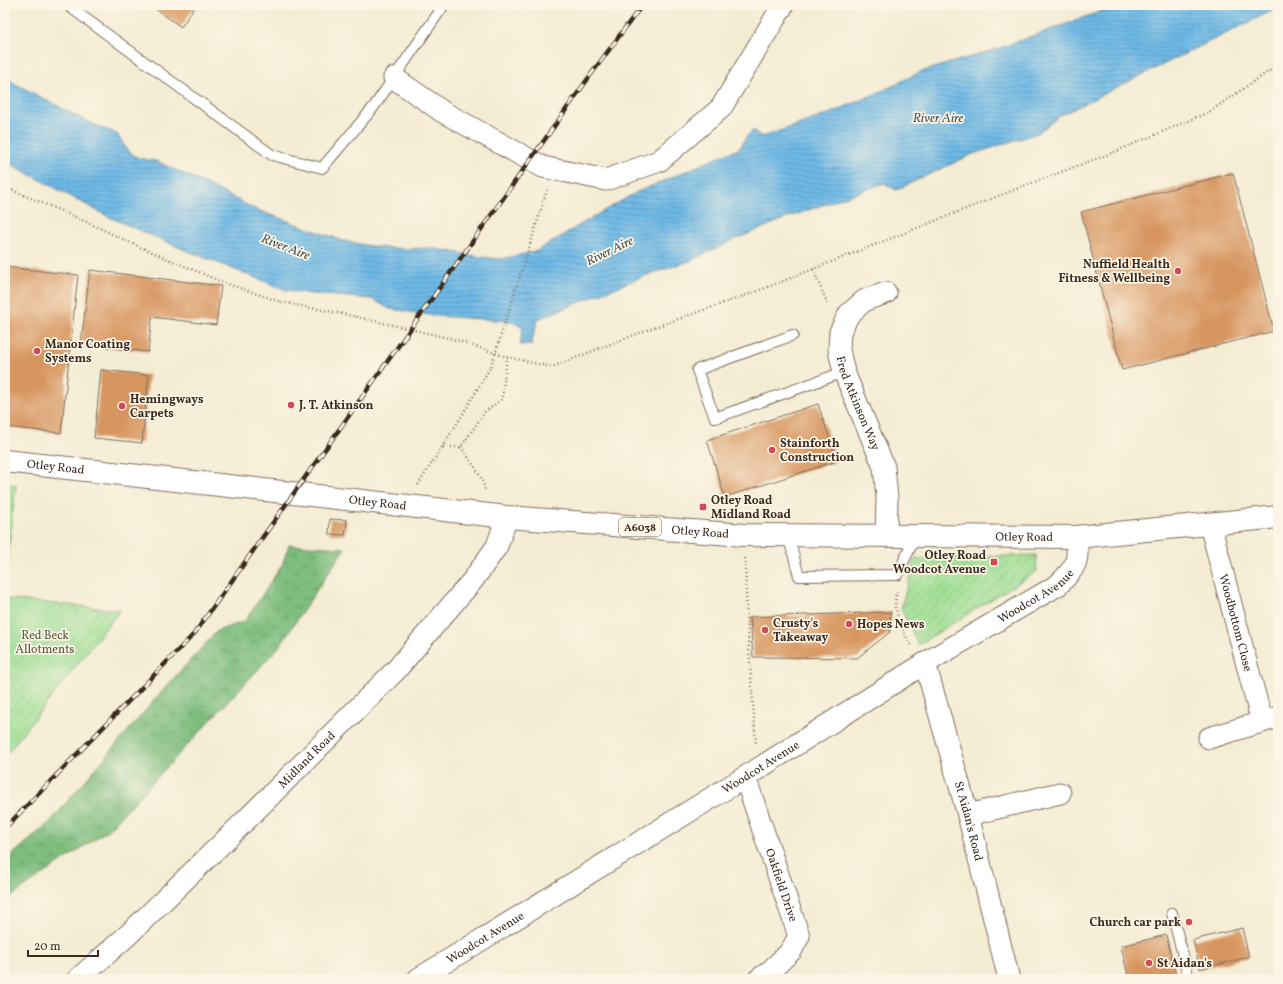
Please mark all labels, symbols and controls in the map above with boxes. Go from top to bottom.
water label: River Aire [913,110,964,128]
water label: River Aire [258,230,312,265]
water label: River Aire [583,232,637,271]
place label: Nuffield Health Fitness & Wellbeing [1058,257,1170,287]
marker: Nuffield Health Fitness & Wellbeing [1173,266,1183,276]
place label: Manor Coating Systems [45,337,130,367]
marker: Manor Coating Systems [32,346,42,356]
street label: Fred Atkinson Way [832,355,883,453]
place label: Hemingways Carpets [130,392,204,422]
place label: J. T. Atkinson [298,398,374,414]
marker: J. T. Atkinson [286,400,296,410]
marker: Hemingways Carpets [117,401,127,411]
place label: Stainforth Construction [780,436,854,466]
marker: Stainforth Construction [767,445,777,455]
street label: Otley Road [26,456,85,479]
street label: Otley Road [348,492,407,515]
place label: Otley Road Midland Road [711,493,792,523]
marker: Otley Road Midland Road [698,502,708,512]
road number: A6038 [619,518,661,536]
street label: Otley Road [671,523,730,543]
street label: Otley Road [995,530,1053,546]
place label: Otley Road Woodcot Avenue [893,548,987,578]
marker: Otley Road Woodcot Avenue [989,557,999,567]
street label: Woodcot Avenue [995,566,1078,628]
street label: Woodbottom Close [1215,573,1255,674]
place label: Crusty's Takeaway [773,616,828,646]
place label: Hopes News [857,617,925,633]
marker: Hopes News [844,619,854,629]
marker: Crusty's Takeaway [760,625,770,635]
park label: Red Beck Allotments [15,628,75,658]
street label: Midland Road [275,728,339,792]
street label: Woodcot Avenue [720,737,803,798]
street label: St Aidan's Road [950,780,986,863]
street label: Oakfield Drive [761,846,801,924]
street label: Woodcot Avenue [444,908,528,968]
place label: Church car park [1090,915,1182,931]
marker: Church car park [1184,917,1194,927]
scale bar [28,932,98,958]
text: 20 m [34,939,61,955]
place label: St Aidan's [1157,956,1212,972]
marker: St Aidan's [1144,958,1154,968]

